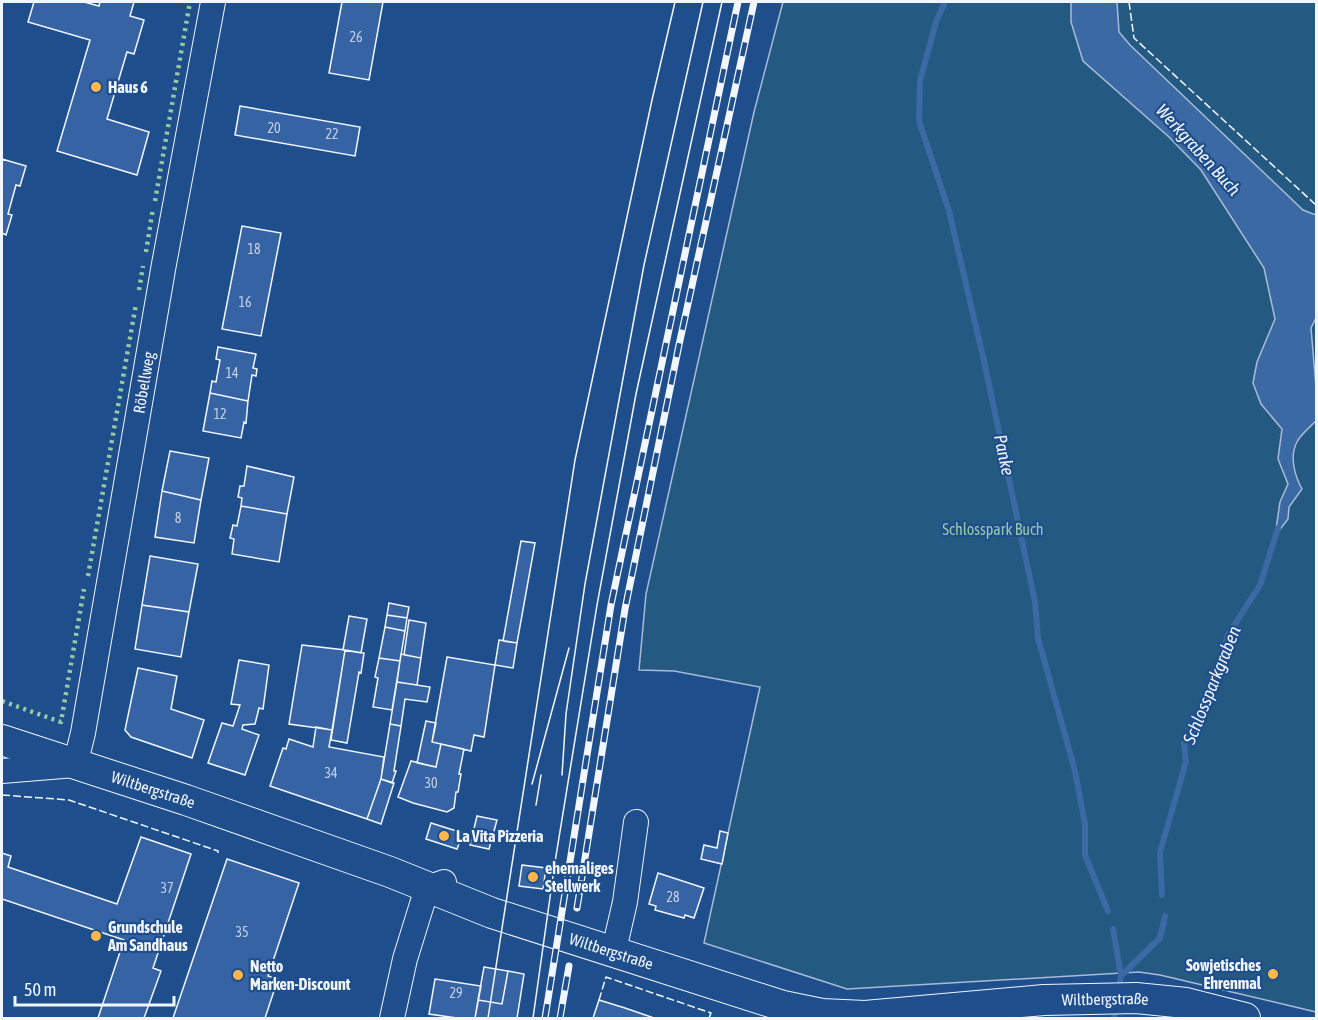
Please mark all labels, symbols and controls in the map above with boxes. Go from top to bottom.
house number: 26 [349,29,363,45]
place label: Haus 6 [108,78,148,96]
marker: Haus 6 [89,80,103,94]
water label: Werkgraben Buch [1152,100,1245,200]
house number: 20 [267,120,281,136]
house number: 22 [325,126,339,142]
house number: 18 [247,241,261,257]
house number: 16 [238,294,252,310]
street label: Röbellweg [129,350,159,415]
house number: 14 [225,365,239,381]
house number: 12 [213,406,227,422]
water label: Panke [990,432,1019,477]
house number: 8 [175,510,182,526]
park label: Schlosspark Buch [942,520,1044,539]
water label: Schlossparkgraben [1178,622,1245,748]
house number: 34 [324,765,338,781]
street label: Wiltbergstraße [109,767,197,811]
house number: 30 [424,775,438,791]
place label: La Vita Pizzeria [456,827,543,845]
marker: La Vita Pizzeria [437,829,451,843]
place label: ehemaliges Stellwerk [545,859,614,895]
marker: ehemaliges Stellwerk [526,870,540,884]
house number: 37 [160,880,174,896]
house number: 28 [666,889,680,905]
place label: Grundschule Am Sandhaus [107,918,188,954]
house number: 35 [235,924,249,940]
marker: Grundschule Am Sandhaus [89,929,103,943]
street label: Wiltbergstraße [567,929,655,973]
place label: Sowjetisches Ehrenmal [1186,956,1262,992]
place label: Netto Marken-Discount [250,957,351,993]
marker: Sowjetisches Ehrenmal [1266,967,1280,981]
marker: Netto Marken-Discount [231,968,245,982]
scale bar [15,969,174,1007]
text: 50 m [24,979,56,1000]
house number: 29 [449,985,463,1001]
street label: Wiltbergstraße [1061,989,1149,1009]

